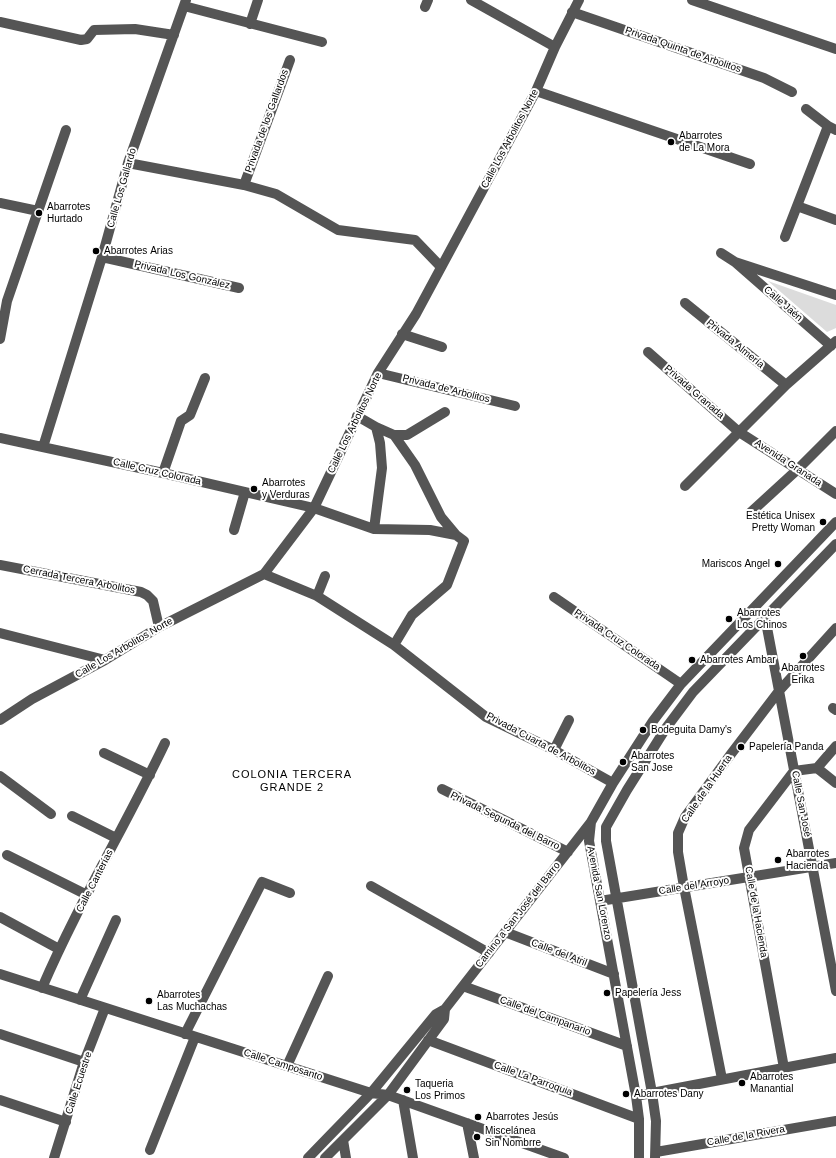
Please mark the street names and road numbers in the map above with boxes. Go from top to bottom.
street label: Privada Quinta de Arbolitos [623,25,743,75]
street label: Privada de los Gallardos [243,68,291,174]
street label: Calle Los Arbolitos Norte [479,87,541,191]
street label: Calle Los Gallardo [105,147,139,229]
street label: Privada Los González [133,258,231,292]
street label: Calle Jaén [761,284,805,324]
street label: Privada Almería [704,317,766,371]
street label: Privada Granada [662,363,726,421]
street label: Calle Los Arbolitos Norte [325,371,385,475]
street label: Privada de Arbolitos [401,372,491,406]
street label: Avenida Granada [752,437,824,489]
street label: Calle Cruz Colorada [112,456,202,488]
street label: Cerrada Tercera Arbolitos [22,563,136,597]
street label: Privada Cruz Colorada [572,607,662,673]
street label: Calle Los Arbolitos Norte [73,615,175,681]
street label: Privada Cuarta de Arbolitos [484,710,598,778]
street label: Calle de la Huerta [679,753,735,825]
street label: Calle San José [789,770,813,838]
street label: Privada Segunda del Barro [448,789,562,853]
street label: Avenida San Lorenzo [584,845,614,941]
street label: Calle Canterías [74,848,116,914]
street label: Camino a San José del Barro [473,860,563,970]
street label: Calle de la Hacienda [742,866,770,958]
street label: Calle del Arroyo [658,875,730,897]
street label: Calle del Atril [529,937,589,969]
street label: Calle del Campanario [498,994,592,1038]
street label: Calle Camposanto [242,1047,324,1083]
street label: Calle Ecuestre [63,1050,95,1116]
street label: Calle La Parroquia [492,1059,574,1099]
street label: Calle de la Rivera [706,1123,786,1149]

